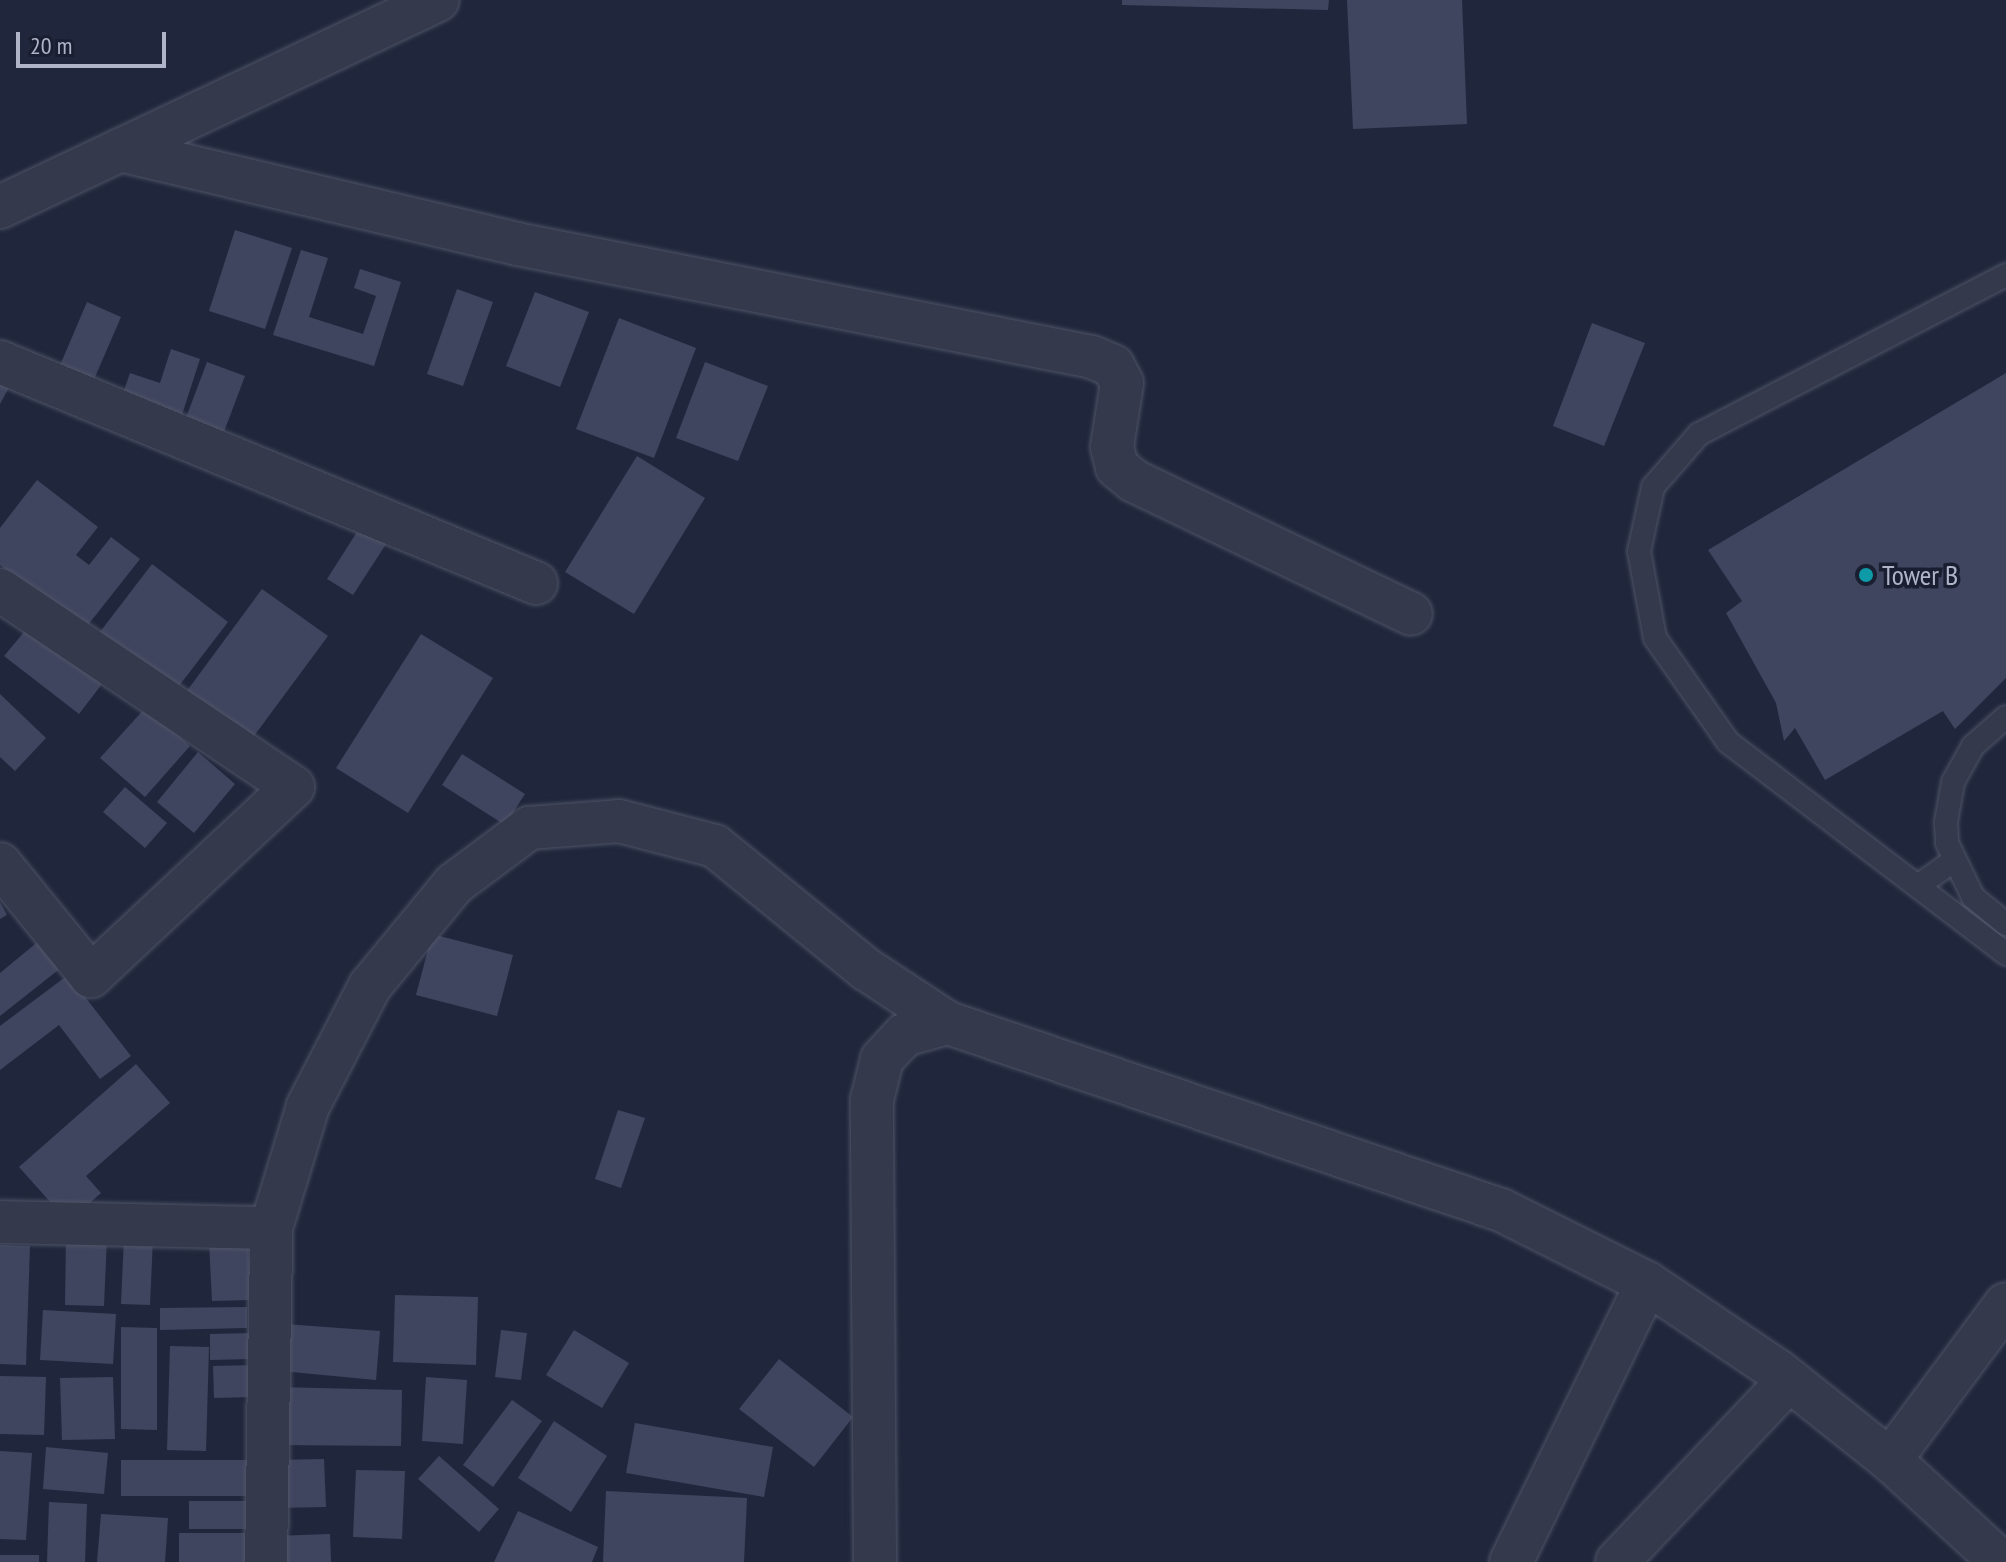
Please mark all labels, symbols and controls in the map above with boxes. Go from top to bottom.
scale bar [20,16,170,66]
text: 20 m [30,30,72,61]
place label: Tower B [1882,558,1958,592]
marker: Tower B [1857,566,1875,584]

